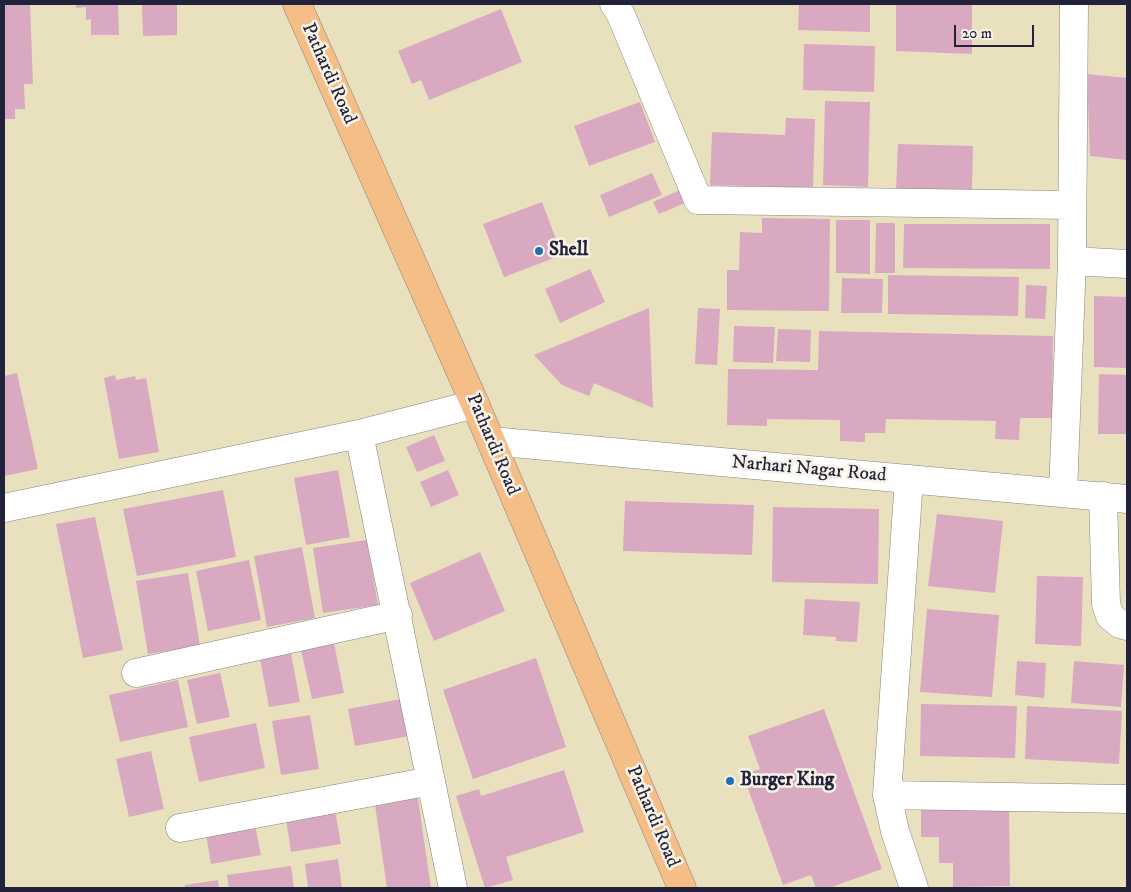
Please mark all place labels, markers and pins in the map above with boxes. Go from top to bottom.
place label: Shell [549,240,588,262]
marker: Shell [533,245,545,257]
place label: Burger King [740,770,834,792]
marker: Burger King [724,775,736,787]

